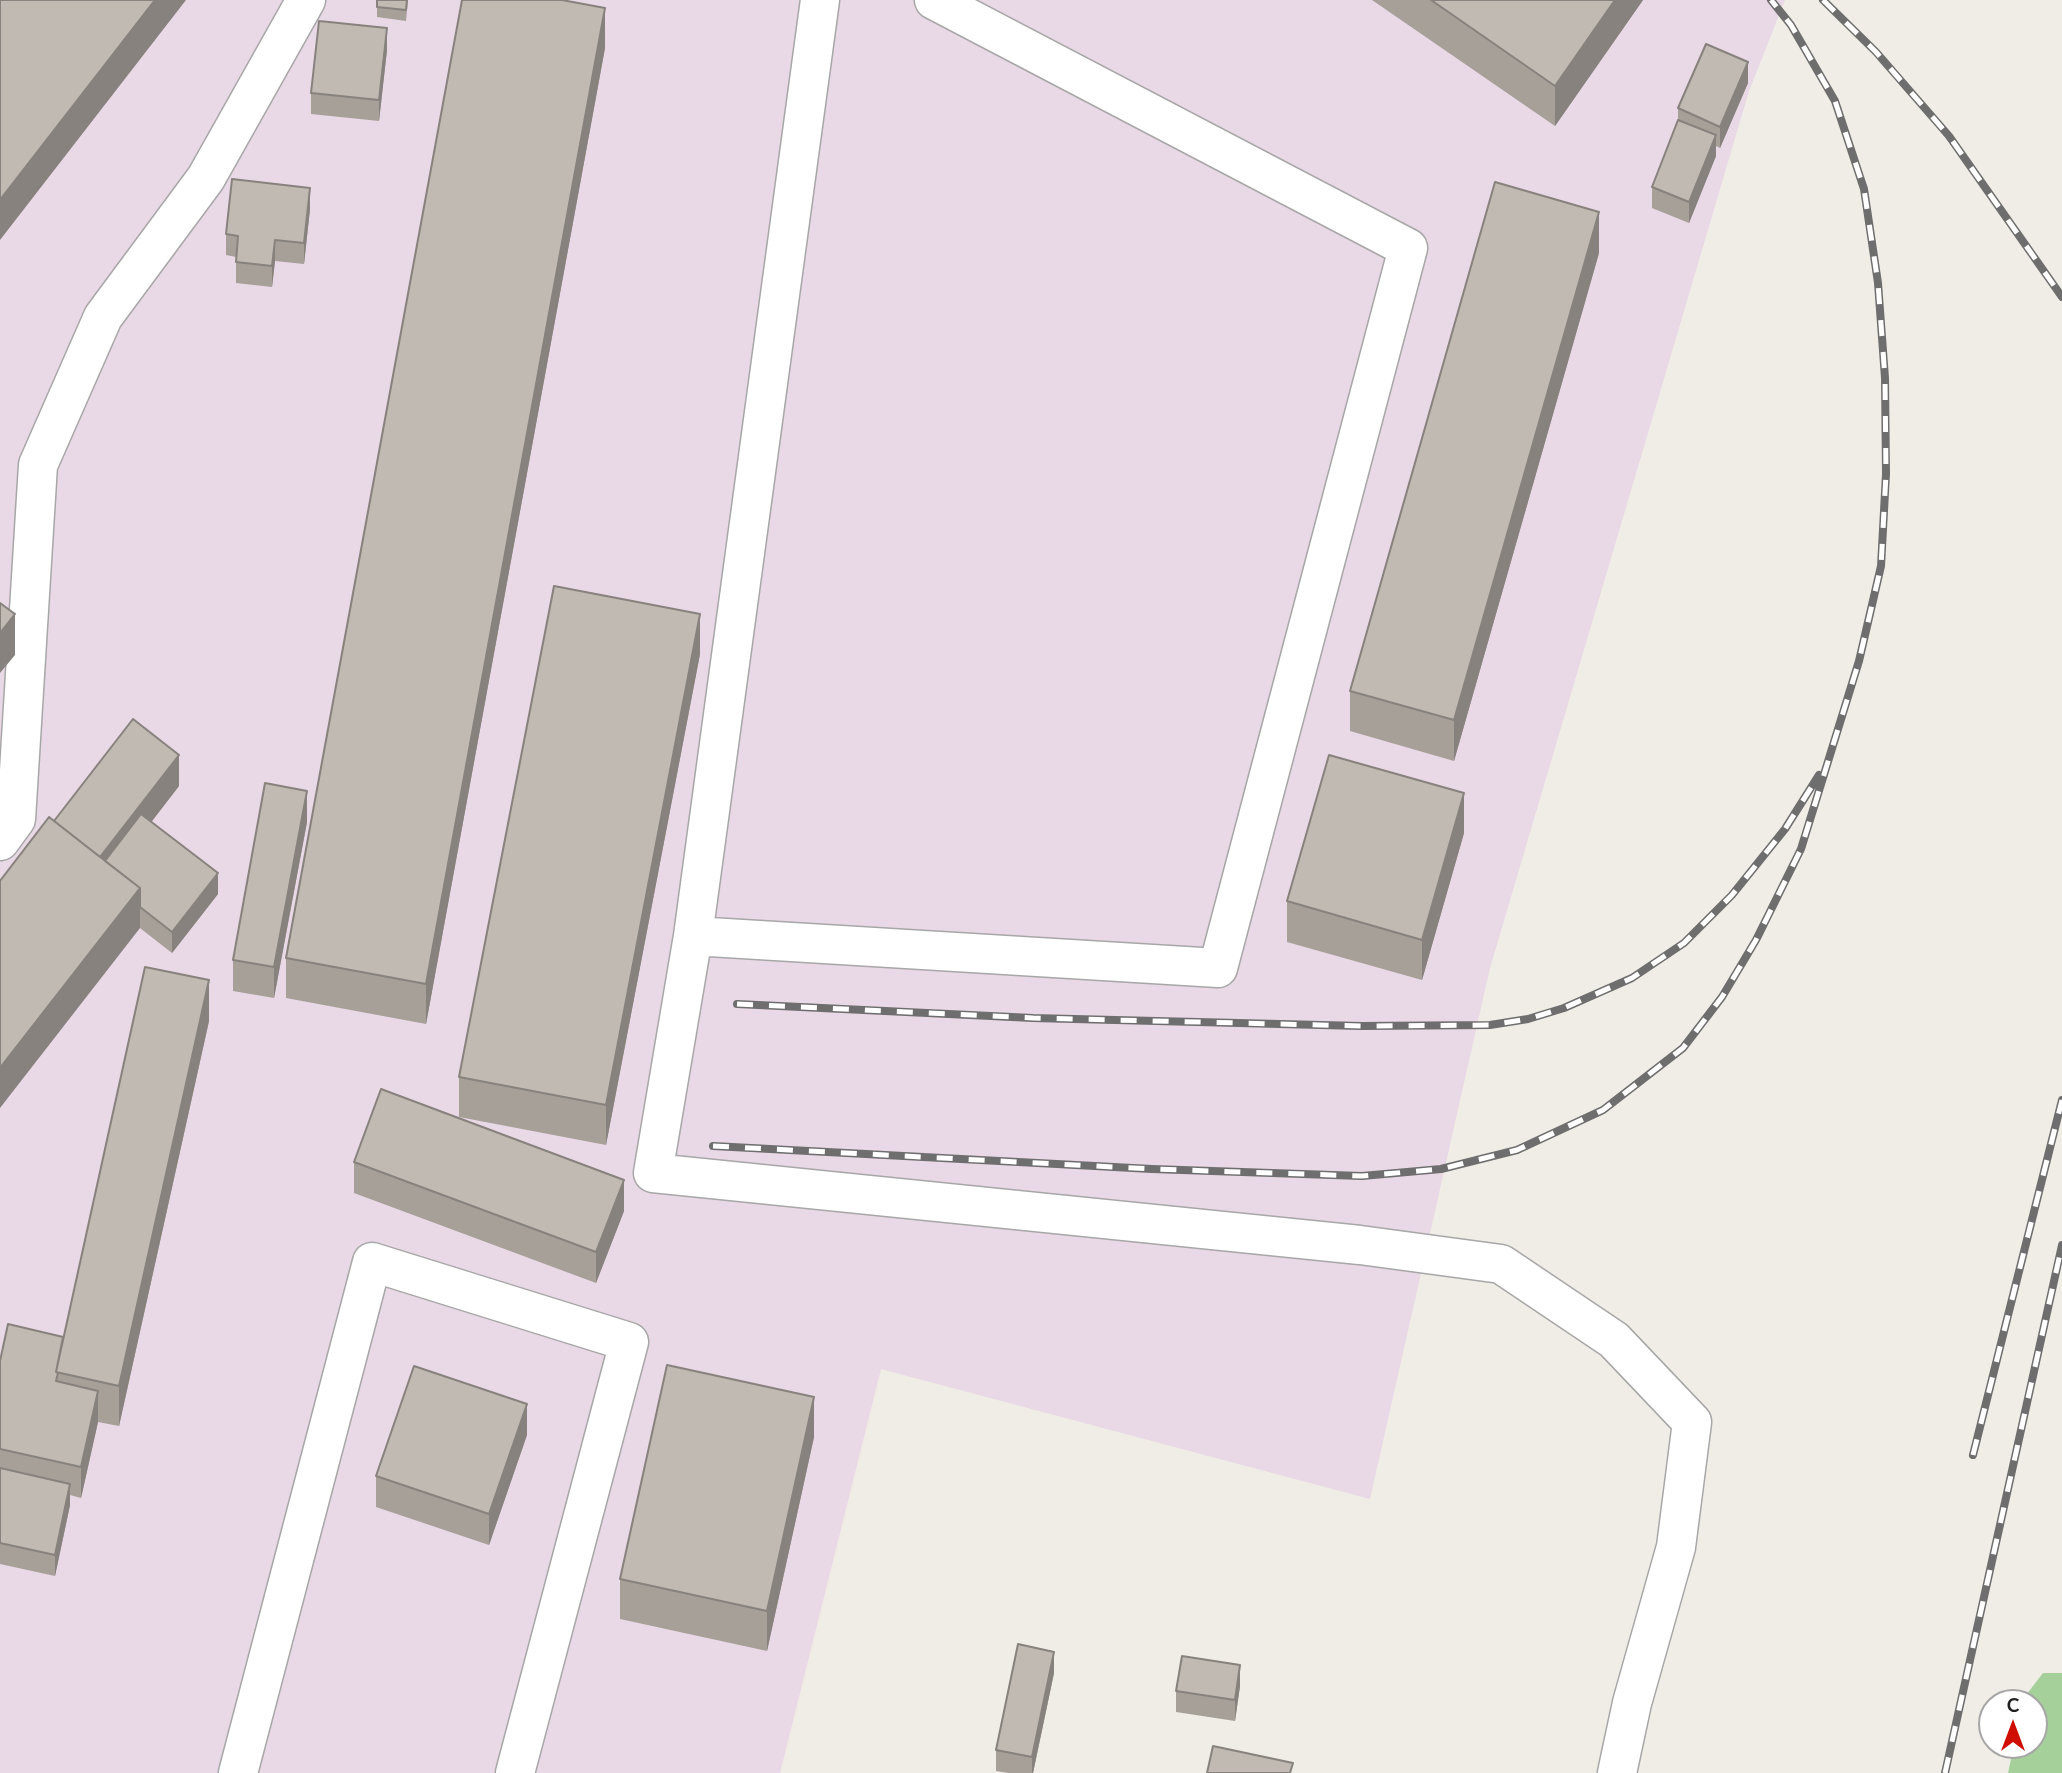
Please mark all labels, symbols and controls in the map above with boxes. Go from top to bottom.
north arrow [1978,1689,2048,1759]
text: С [2007,1693,2019,1716]

